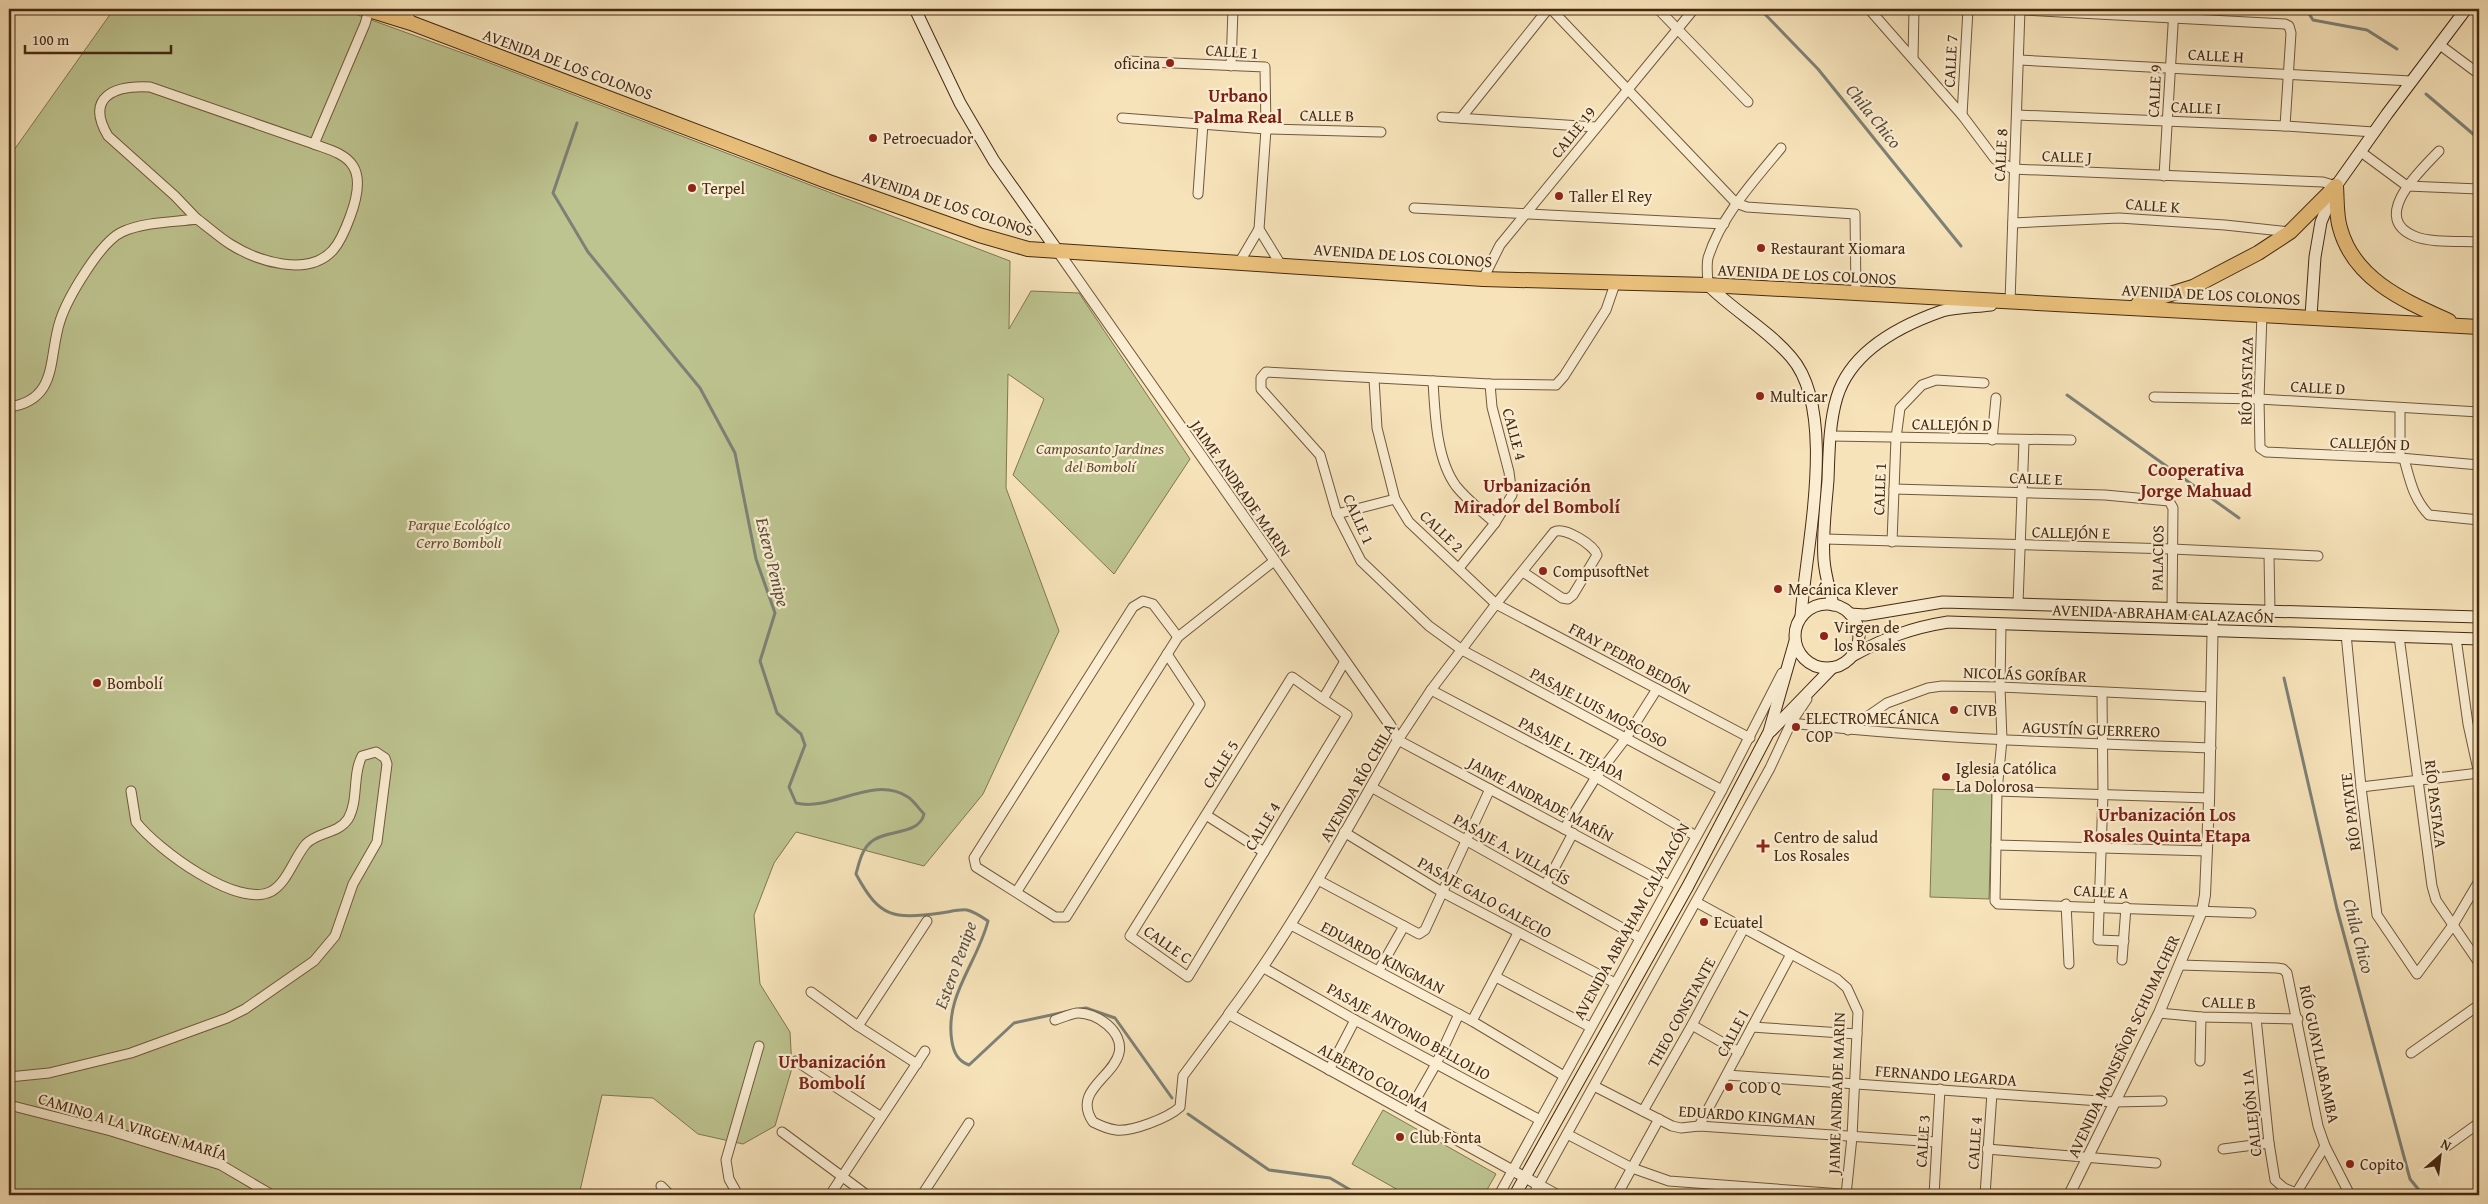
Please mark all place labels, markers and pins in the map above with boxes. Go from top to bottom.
place label: oficina [1114,51,1160,75]
marker: oficina [1164,57,1176,69]
place label: Petroecuador [883,126,974,150]
marker: Petroecuador [867,132,879,144]
place label: Terpel [702,176,746,200]
marker: Terpel [686,182,698,194]
place label: Taller El Rey [1569,184,1652,208]
marker: Taller El Rey [1553,190,1565,202]
place label: Restaurant Xiomara [1771,236,1906,260]
marker: Restaurant Xiomara [1755,242,1767,254]
place label: Multicar [1770,384,1828,408]
marker: Multicar [1754,390,1766,402]
place label: CompusoftNet [1553,559,1649,583]
marker: CompusoftNet [1537,565,1549,577]
place label: Mecánica Klever [1788,577,1899,601]
marker: Mecánica Klever [1772,583,1784,595]
place label: Virgen de los Rosales [1834,615,1906,657]
marker: Virgen de los Rosales [1818,630,1830,642]
place label: Bombolí [107,671,163,695]
marker: Bombolí [91,677,103,689]
place label: CIVB [1964,698,1997,722]
marker: CIVB [1948,704,1960,716]
place label: ELECTROMECÁNICA COP [1806,706,1940,748]
marker: ELECTROMECÁNICA COP [1790,721,1802,733]
place label: Iglesia Católica La Dolorosa [1956,756,2057,798]
marker: Iglesia Católica La Dolorosa [1940,771,1952,783]
place label: Centro de salud Los Rosales [1774,825,1879,867]
marker: Centro de salud Los Rosales [1756,839,1770,853]
place label: Ecuatel [1714,910,1764,934]
marker: Ecuatel [1698,916,1710,928]
place label: COD Q [1739,1075,1782,1099]
marker: COD Q [1723,1081,1735,1093]
place label: Club Fonta [1410,1125,1482,1149]
marker: Club Fonta [1394,1131,1406,1143]
place label: Copito [2360,1152,2404,1176]
marker: Copito [2344,1158,2356,1170]

